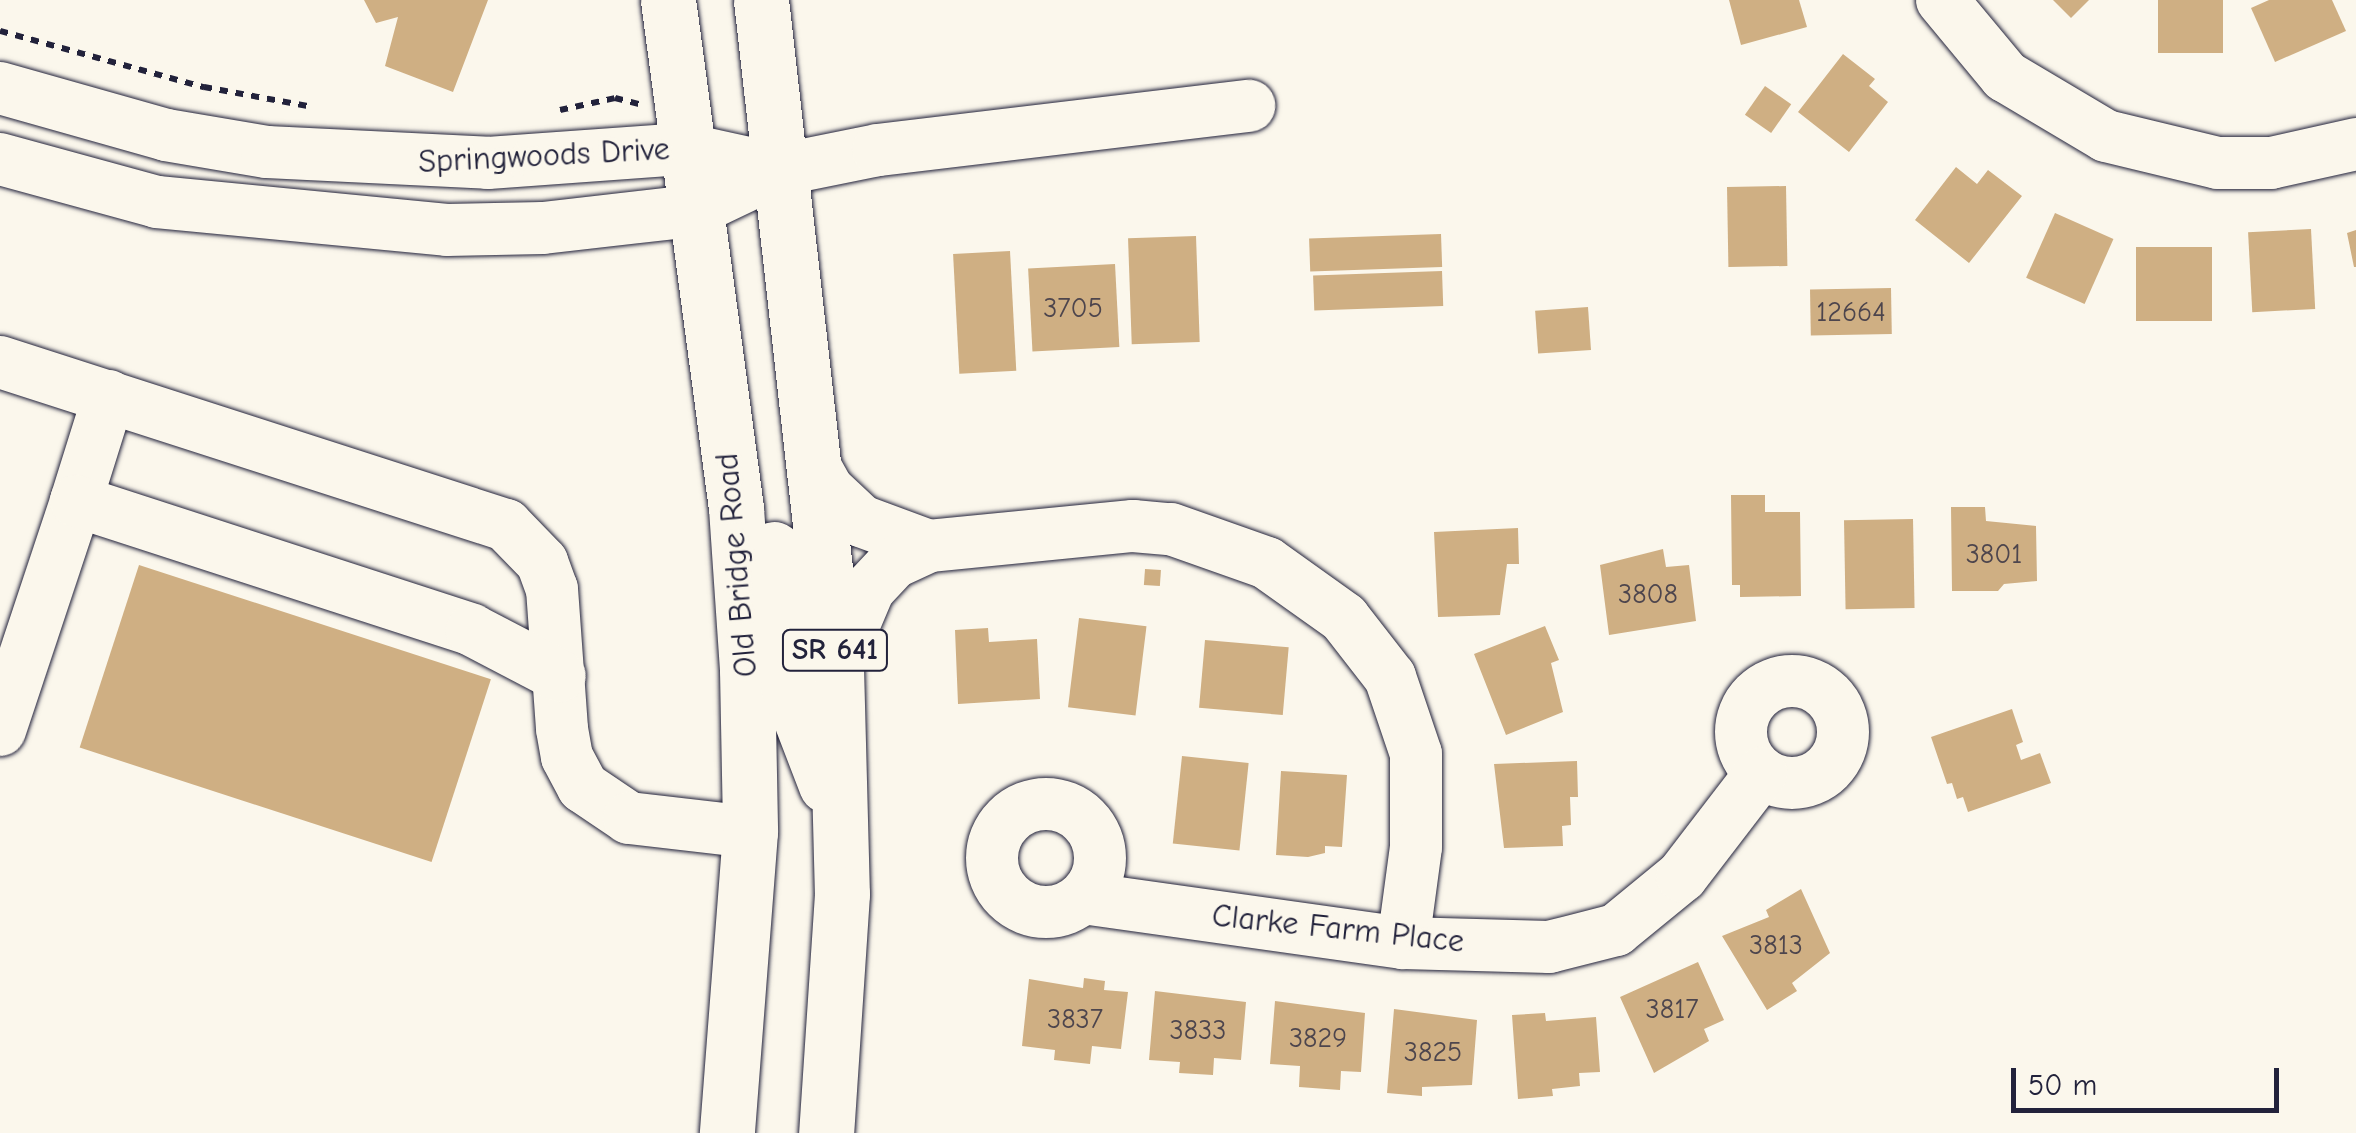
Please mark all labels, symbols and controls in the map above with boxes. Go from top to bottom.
street label: Springwoods Drive [417,130,671,182]
house number: 3705 [1043,291,1103,325]
house number: 12664 [1816,295,1886,329]
street label: Old Bridge Road [708,451,766,679]
house number: 3801 [1966,537,2022,571]
house number: 3808 [1618,577,1678,611]
road number: SR 641 [780,625,890,675]
street label: Clarke Farm Place [1210,897,1466,961]
house number: 3813 [1749,928,1803,962]
house number: 3817 [1646,992,1698,1026]
house number: 3837 [1047,1002,1103,1036]
house number: 3833 [1170,1013,1226,1047]
house number: 3829 [1289,1021,1347,1055]
house number: 3825 [1404,1035,1462,1069]
scale bar [2016,1048,2284,1110]
text: 50 m [2028,1068,2097,1103]

